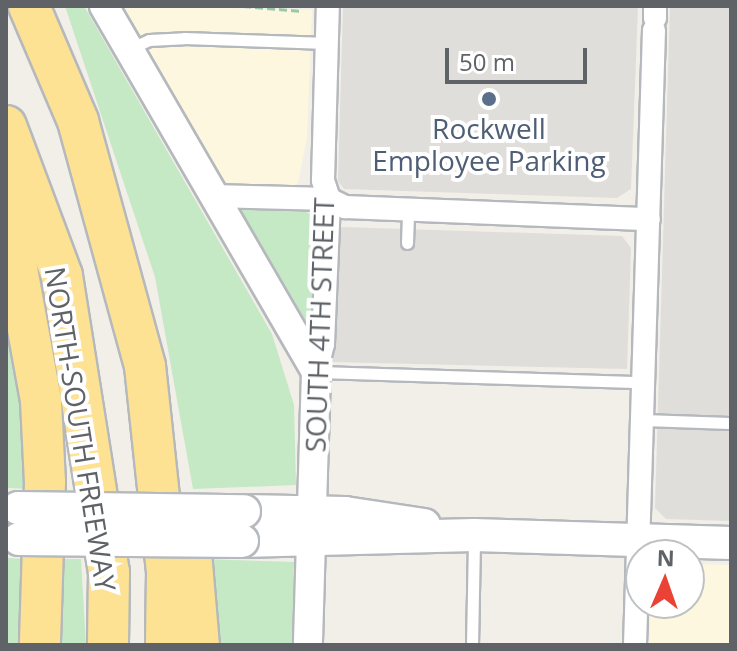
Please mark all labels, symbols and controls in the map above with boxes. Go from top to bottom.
scale bar [449,32,591,82]
text: 50 m [459,45,515,78]
marker: Rockwell Employee Parking [480,90,498,108]
place label: Rockwell Employee Parking [372,111,606,177]
street label: SOUTH 4TH STREET [298,197,340,453]
street label: NORTH-SOUTH FREEWAY [39,264,123,594]
north arrow [625,539,705,619]
text: N [656,542,675,572]

